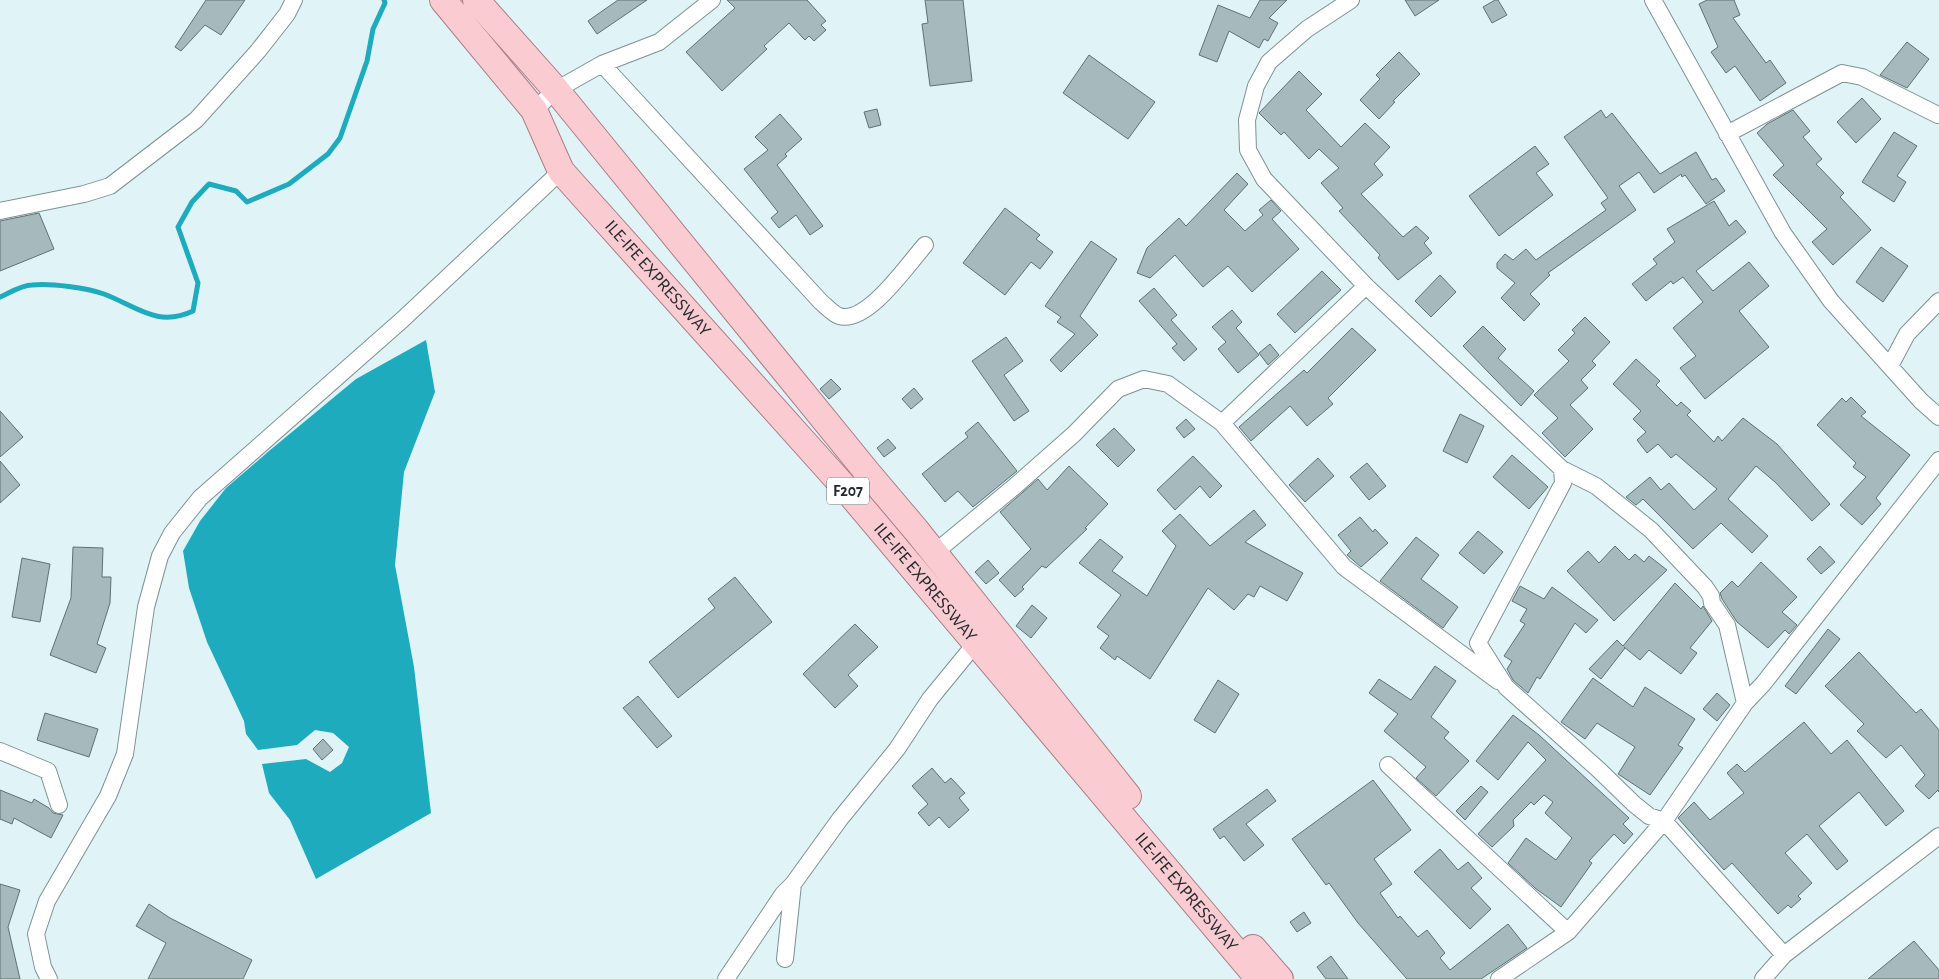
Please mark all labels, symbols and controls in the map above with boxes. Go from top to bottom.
street label: ILE-IFE EXPRESSWAY [601,217,714,340]
road number: F207 [827,478,869,504]
street label: ILE-IFE EXPRESSWAY [870,520,980,646]
street label: ILE-IFE EXPRESSWAY [1131,830,1241,955]

